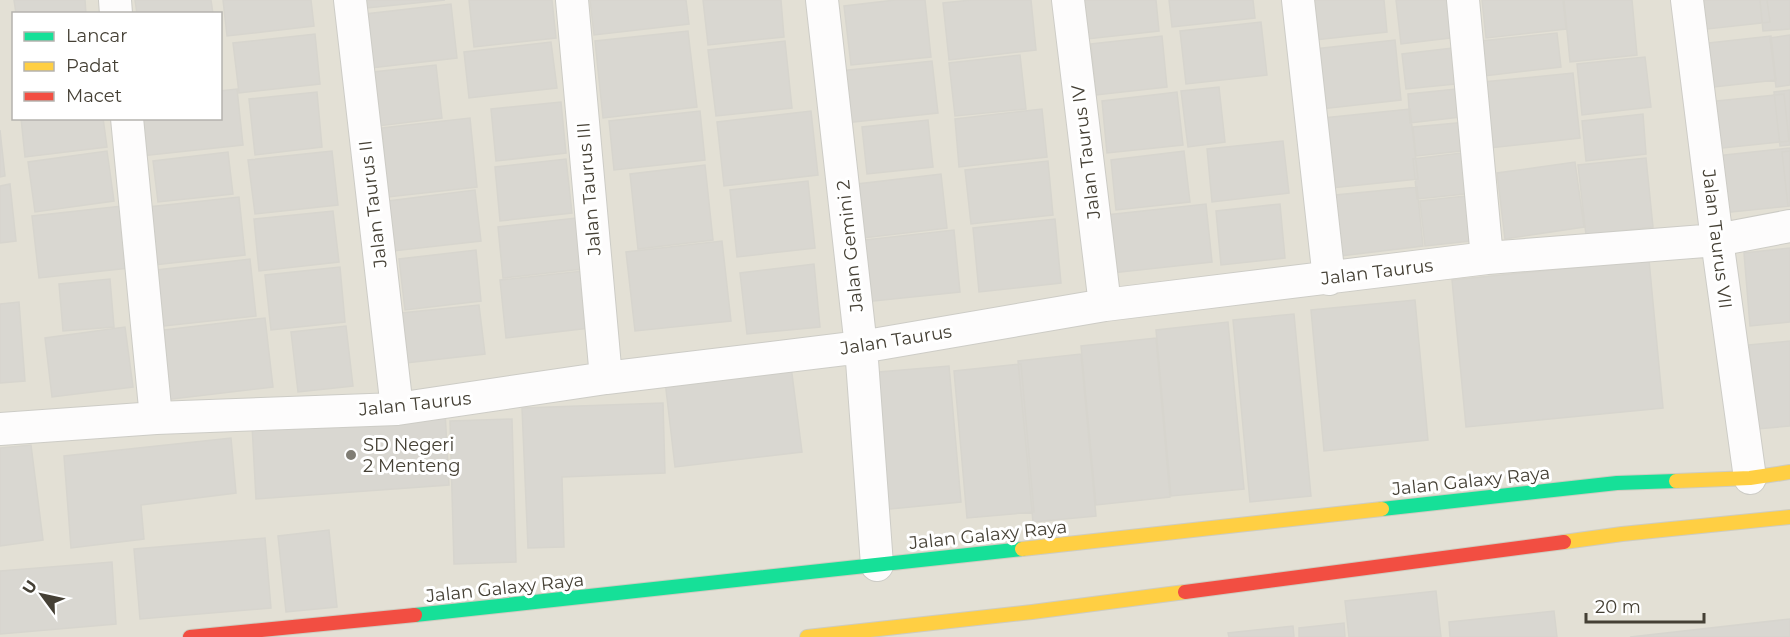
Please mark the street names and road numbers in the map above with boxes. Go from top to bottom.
street label: Jalan Taurus IV [1067,83,1105,221]
street label: Jalan Taurus III [572,121,606,258]
street label: Jalan Taurus II [354,139,392,270]
street label: Jalan Taurus VII [1697,167,1736,310]
street label: Jalan Gemini 2 [832,179,868,314]
street label: Jalan Taurus [1319,254,1434,290]
street label: Jalan Taurus [838,320,954,360]
street label: Jalan Taurus [357,387,472,421]
street label: Jalan Galaxy Raya [1390,462,1551,500]
street label: Jalan Galaxy Raya [907,516,1068,554]
street label: Jalan Galaxy Raya [424,569,585,607]

